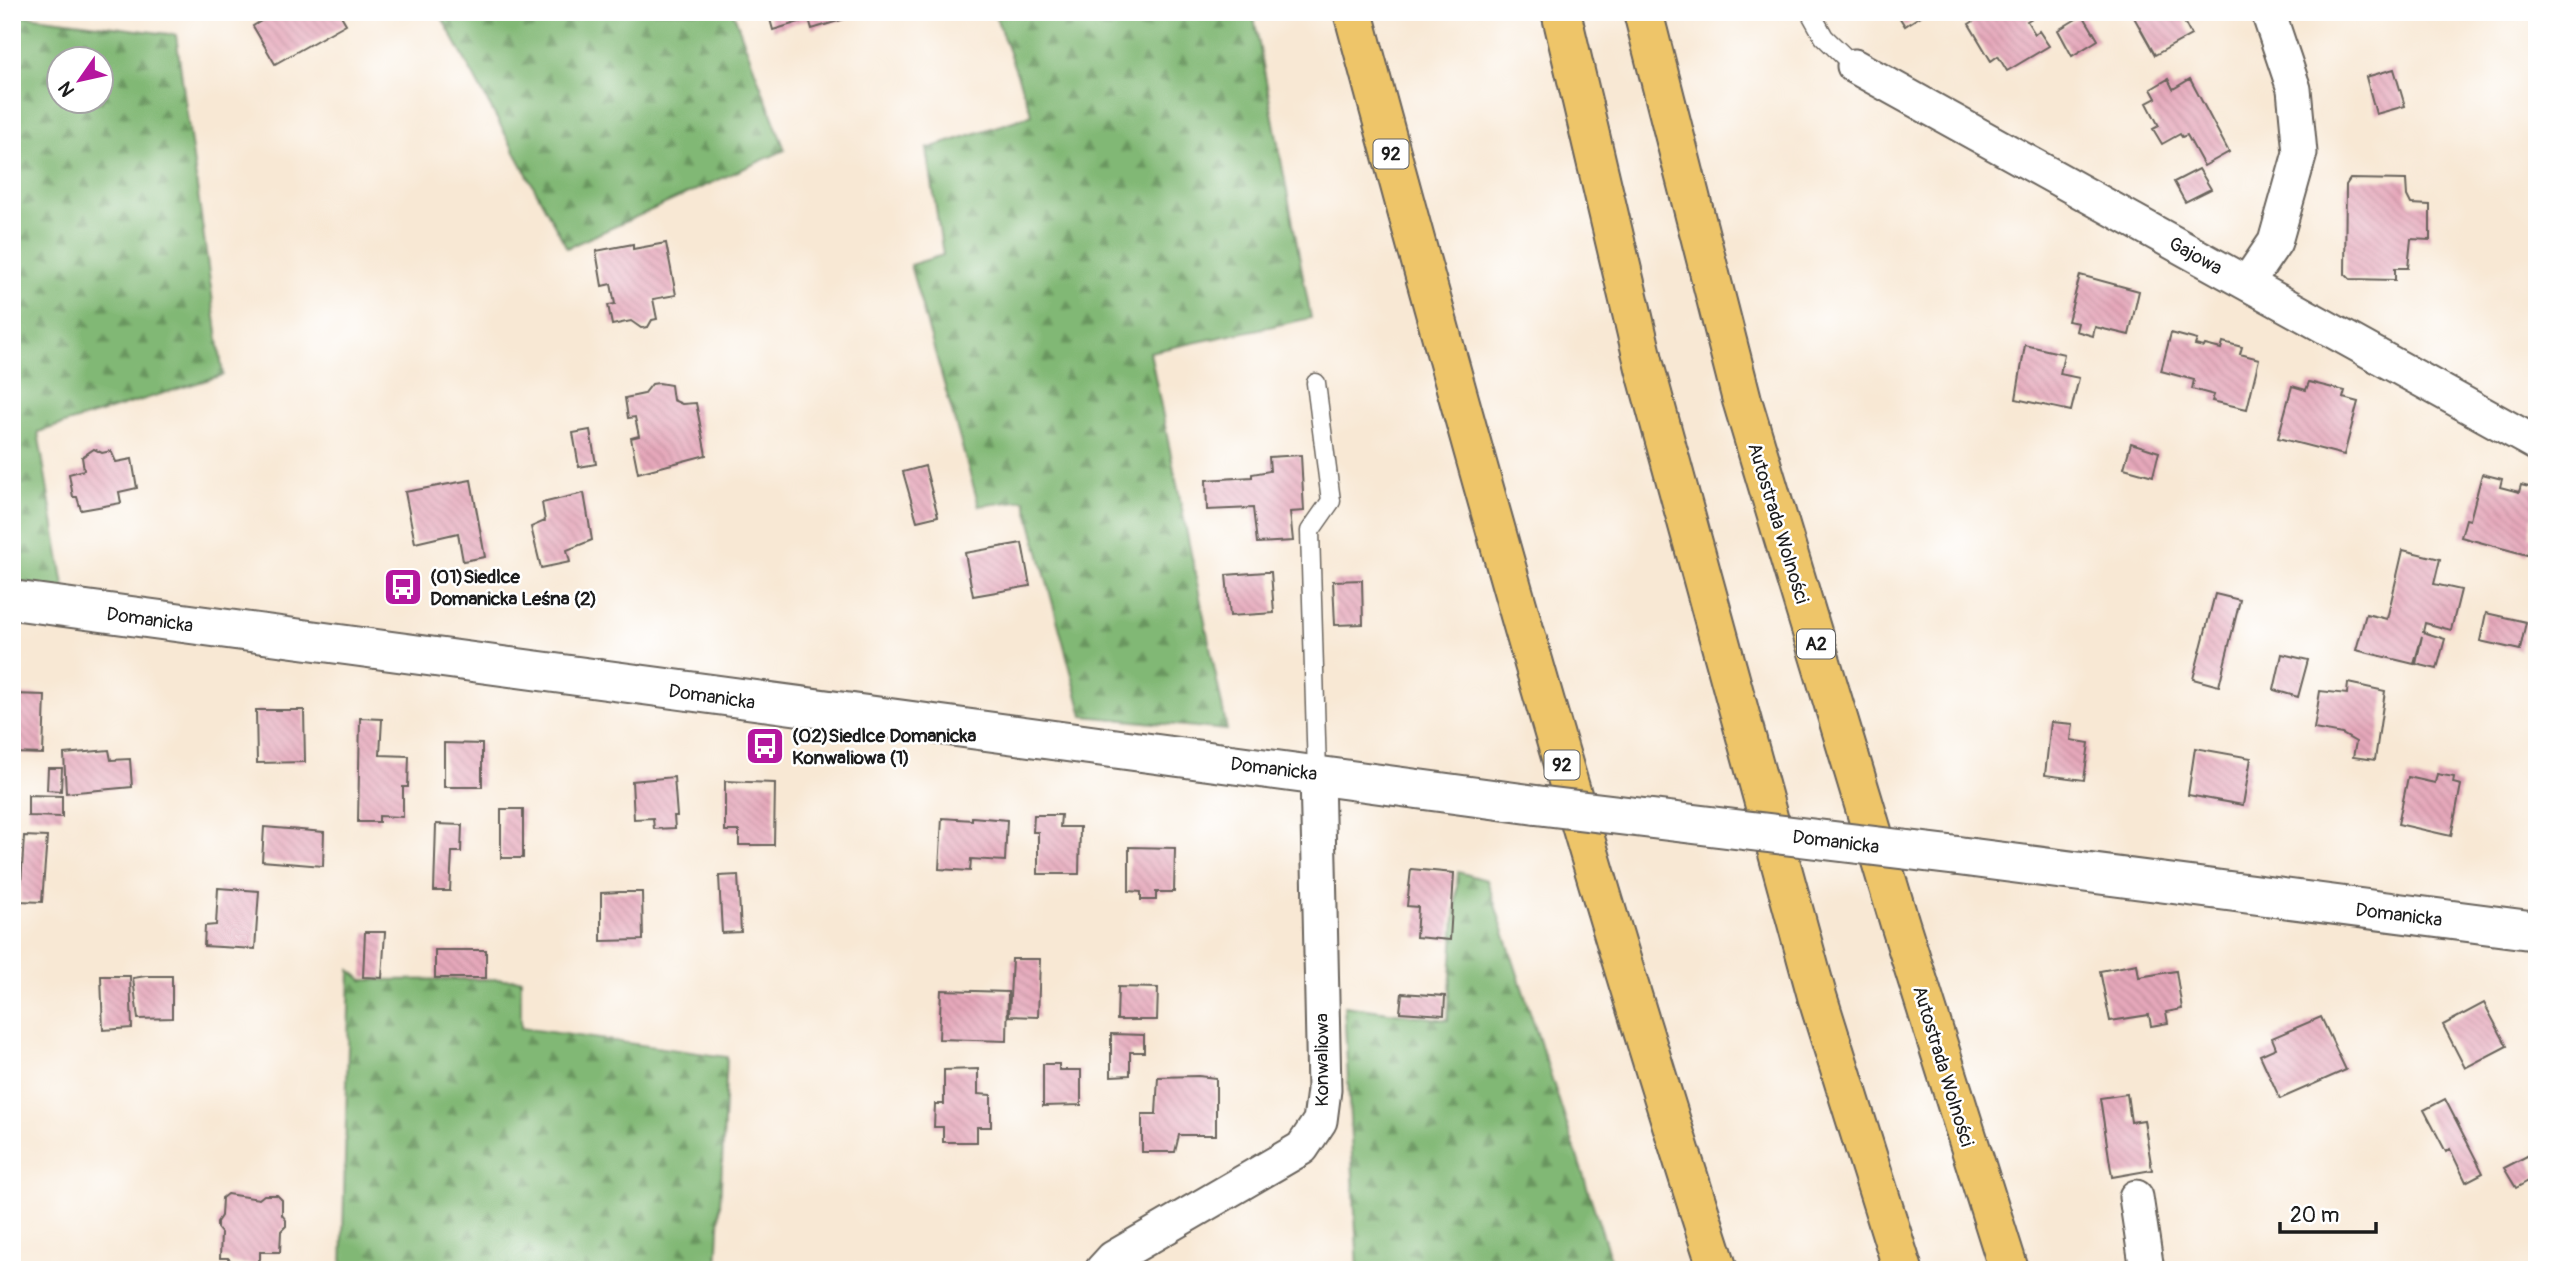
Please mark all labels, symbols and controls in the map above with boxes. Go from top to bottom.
north arrow [46,46,116,116]
text: N [53,77,80,101]
road number: 92 [1374,140,1408,168]
street label: Gajowa [2165,231,2227,280]
street label: Autostrada Wolności [1742,440,1814,607]
place label: (01)Siedlce Domanicka Leśna (2) [430,565,597,611]
bus stop icon: (01)Siedlce Domanicka Leśna (2) [382,566,424,608]
street label: Domanicka [105,602,195,638]
road number: A2 [1797,630,1835,658]
street label: Domanicka [667,679,757,715]
place label: (02)Siedlce Domanicka Konwaliowa (1) [792,724,977,770]
bus stop icon: (02)Siedlce Domanicka Konwaliowa (1) [744,725,786,767]
road number: 92 [1544,750,1580,780]
street label: Domanicka [1229,752,1319,786]
street label: Domanicka [1791,825,1881,859]
street label: Domanicka [2354,898,2444,932]
street label: Autostrada Wolności [1907,983,1979,1150]
street label: Konwaliowa [1310,1013,1334,1107]
scale bar [2280,1191,2376,1235]
text: 20 m [2290,1202,2339,1229]

